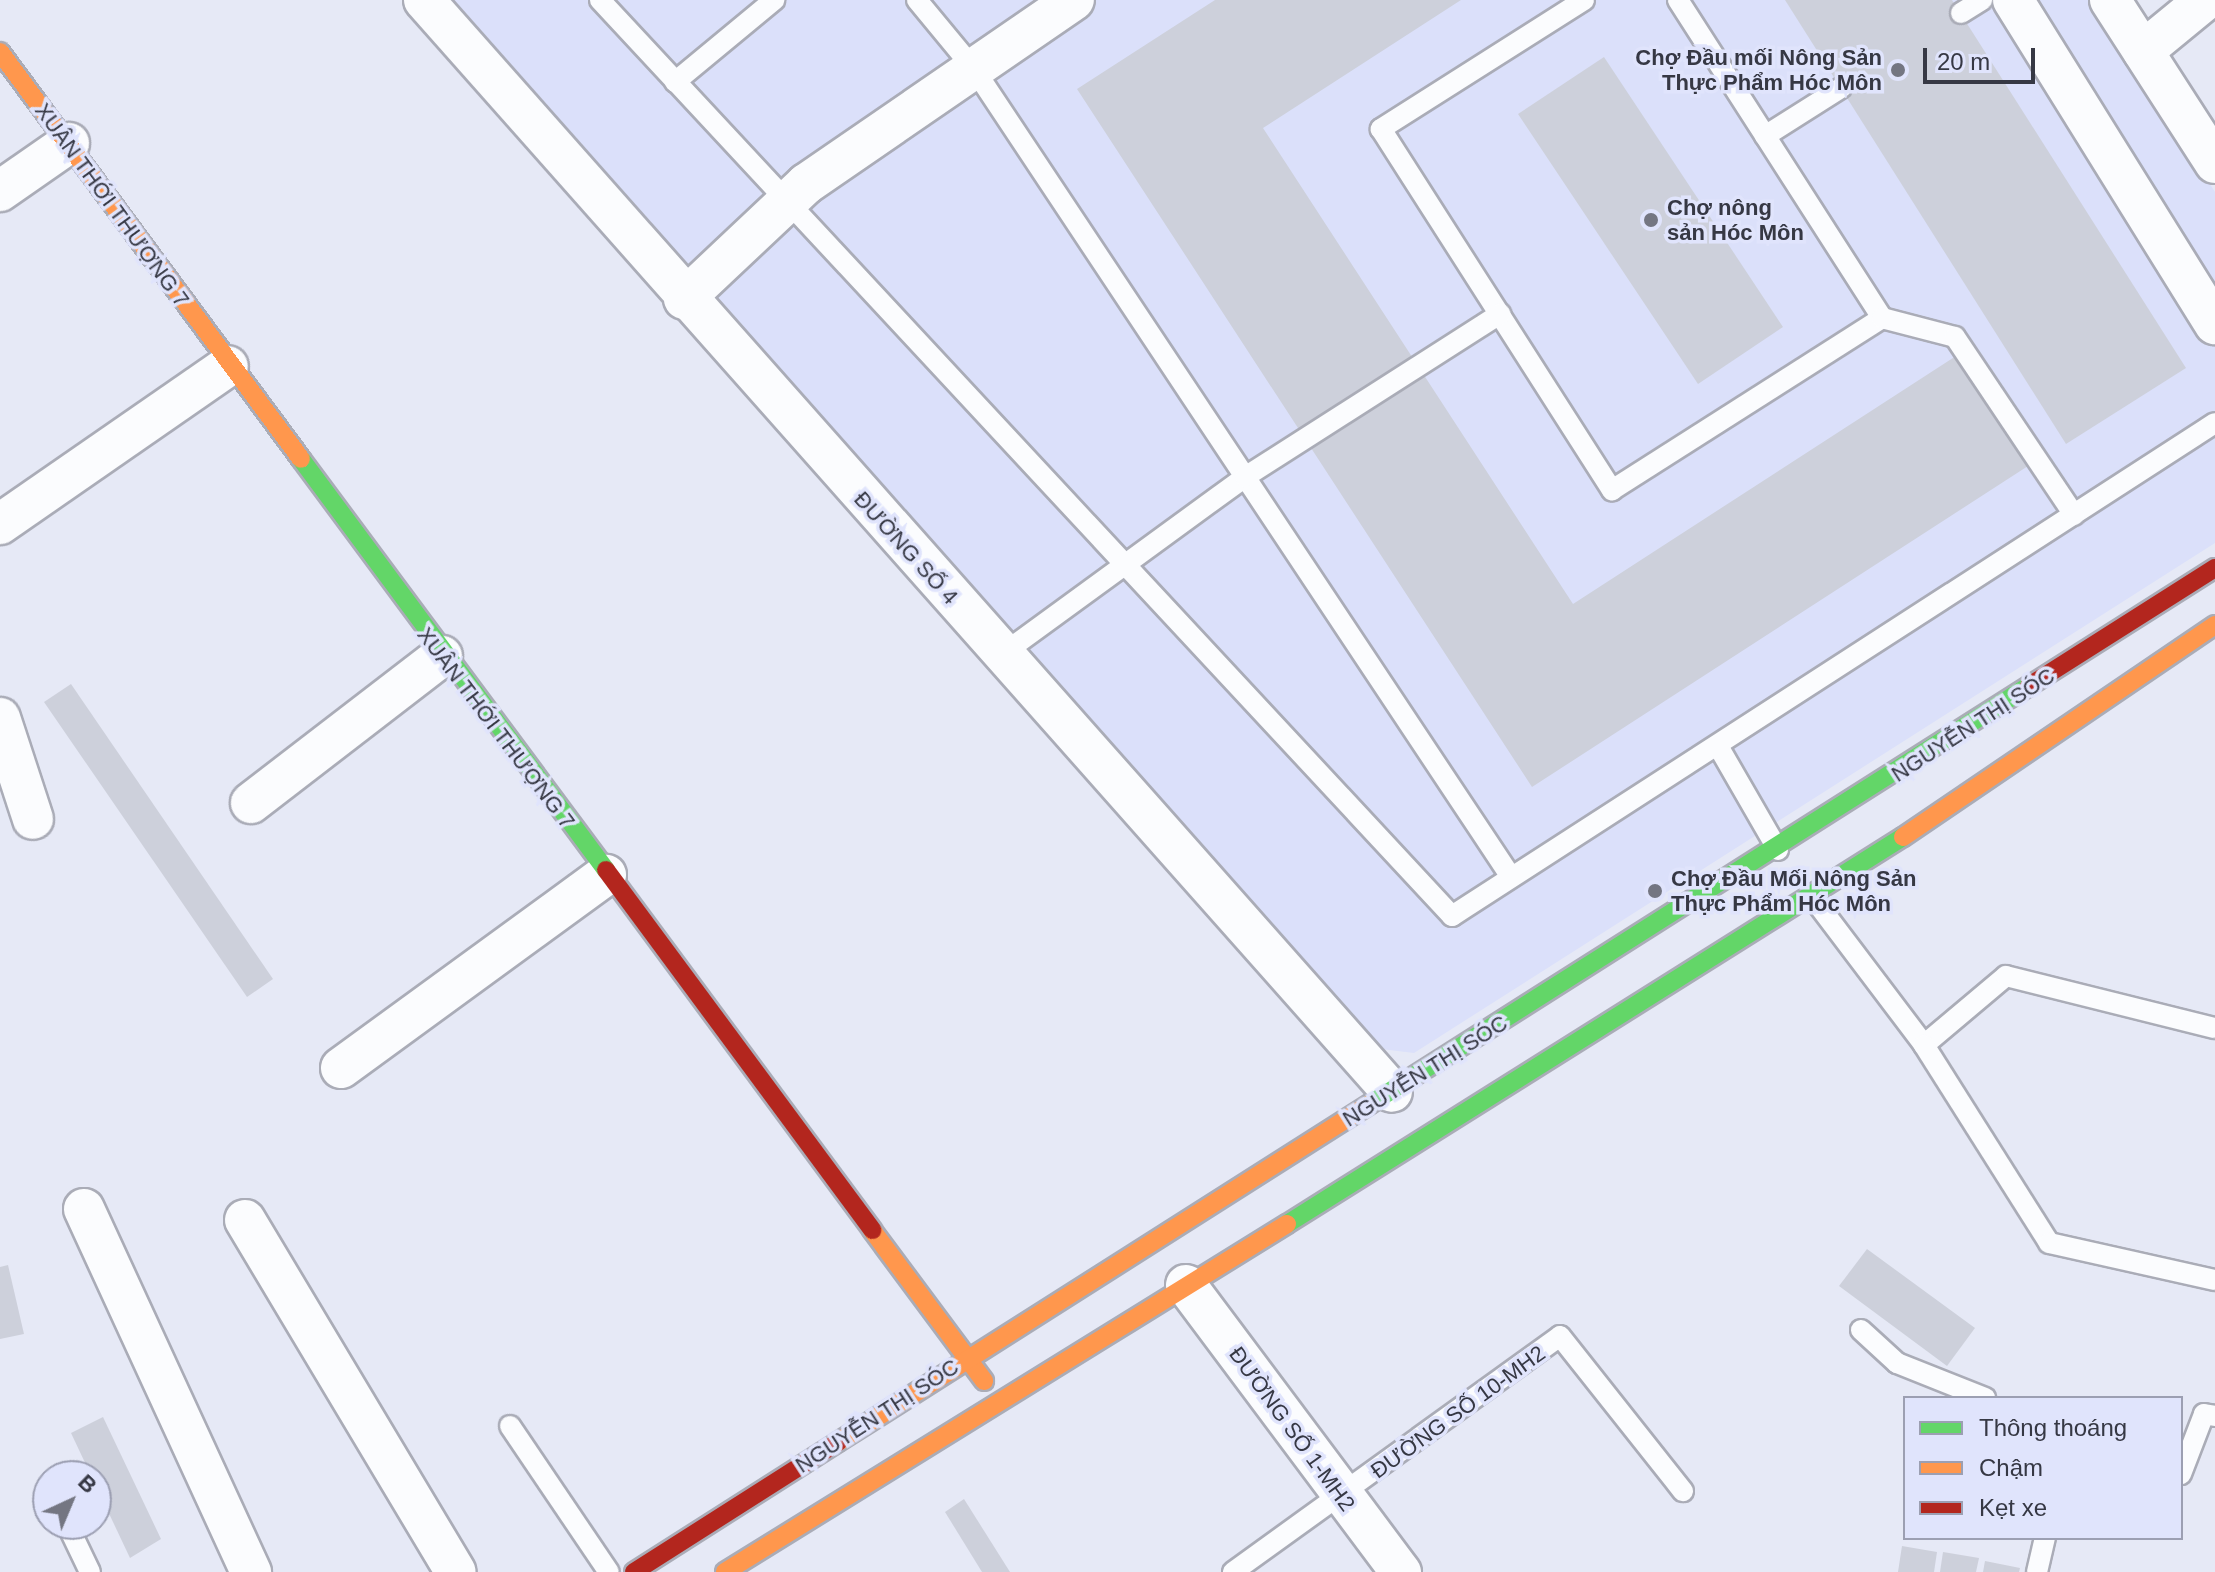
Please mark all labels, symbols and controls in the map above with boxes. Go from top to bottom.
scale bar [1927,32,2039,82]
place label: Chợ Đầu mối Nông Sản Thực Phẩm Hóc Môn [1635,44,1882,96]
text: 20 m [1937,48,1990,75]
marker: Chợ Đầu mối Nông Sản Thực Phẩm Hóc Môn [1889,61,1907,79]
street label: XUÂN THỚI THƯỢNG 7 [29,98,195,312]
place label: Chợ nông sản Hóc Môn [1667,194,1804,246]
marker: Chợ nông sản Hóc Môn [1642,211,1660,229]
street label: ĐƯỜNG SỐ 4 [848,486,964,610]
street label: XUÂN THỚI THƯỢNG 7 [411,622,581,834]
street label: NGUYỄN THỊ SÓC [1886,662,2060,788]
place label: Chợ Đầu Mối Nông Sản Thực Phẩm Hóc Môn [1671,865,1916,916]
marker: Chợ Đầu Mối Nông Sản Thực Phẩm Hóc Môn [1646,882,1664,900]
street label: NGUYỄN THỊ SÓC [1338,1010,1512,1132]
street label: ĐƯỜNG SỐ 10-MH2 [1366,1340,1550,1484]
street label: ĐƯỜNG SỐ 1-MH2 [1224,1342,1360,1516]
street label: NGUYỄN THỊ SÓC [790,1353,964,1479]
legend [1903,1396,2183,1540]
text: Thông thoáng [1979,1414,2127,1441]
text: Chậm [1979,1454,2043,1481]
north arrow [32,1460,112,1540]
text: B [73,1469,102,1498]
text: Kẹt xe [1979,1494,2047,1521]

